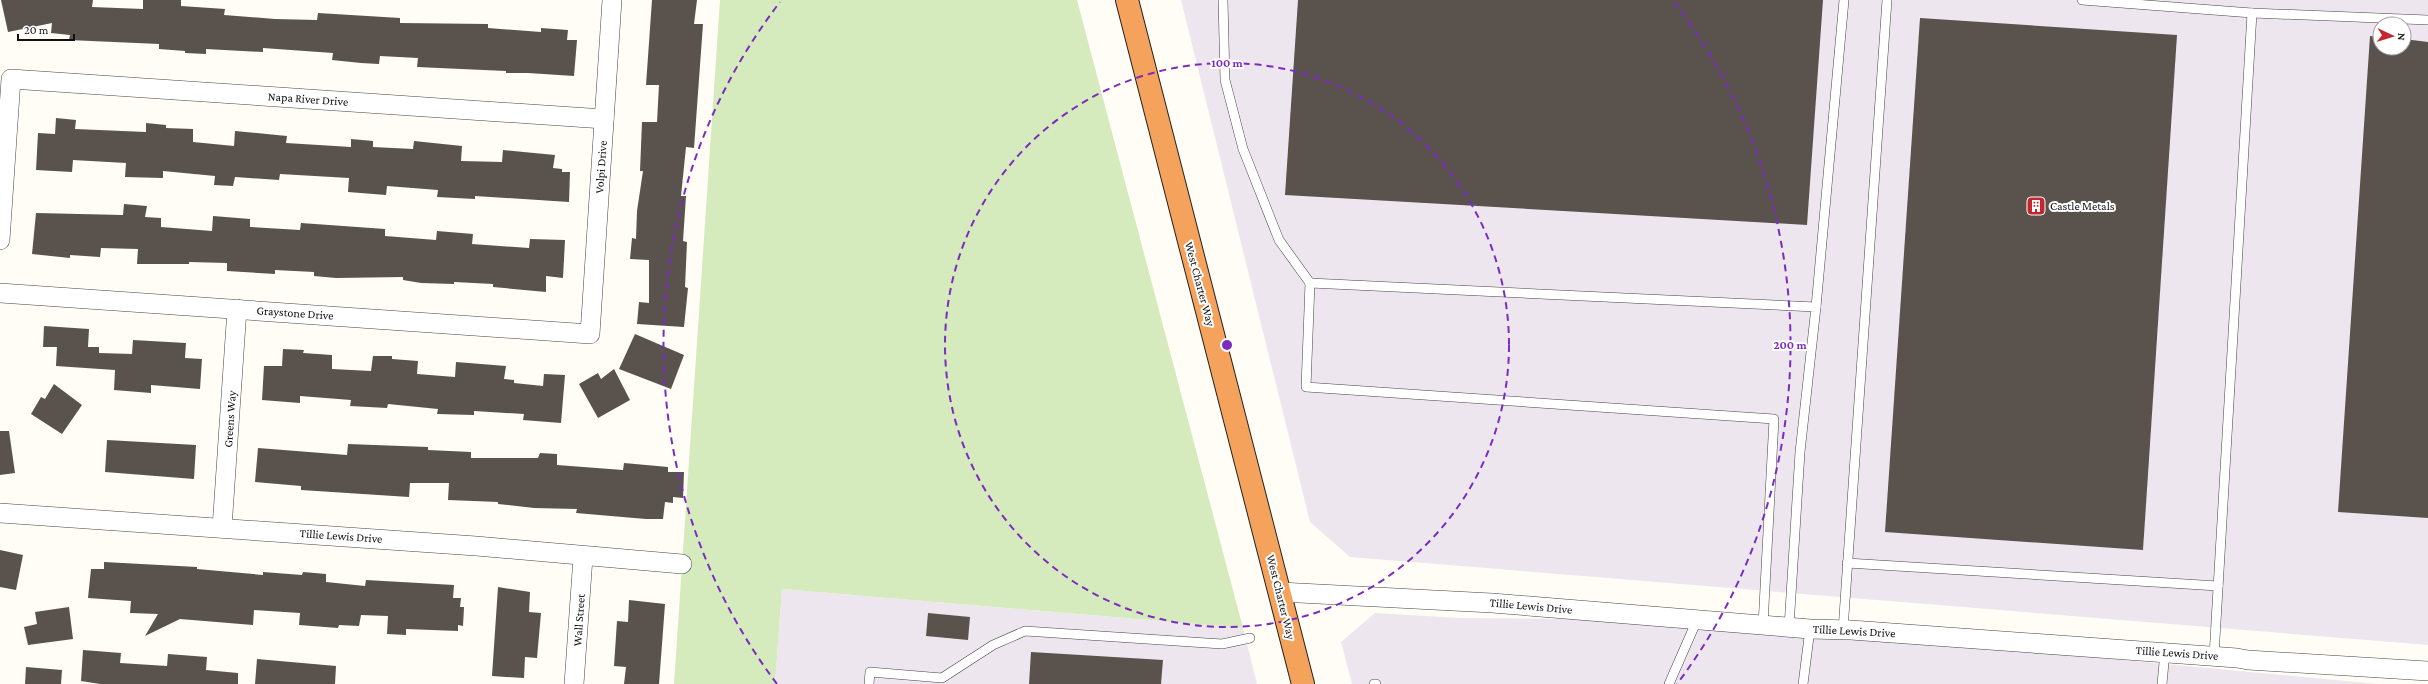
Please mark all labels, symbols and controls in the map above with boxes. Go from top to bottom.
scale bar [18,16,74,42]
north arrow [2372,16,2412,56]
text: 20 m [24,23,49,37]
text: N [2396,33,2408,41]
text: 100 m [1211,56,1244,70]
street label: Napa River Drive [267,89,349,109]
street label: Volpi Drive [592,140,610,194]
building icon: Castle Metals [2025,195,2047,217]
place label: Castle Metals [2050,199,2115,213]
street label: West Charter Way [1182,240,1218,328]
street label: Graystone Drive [256,303,334,323]
centre of rings [1220,338,1234,352]
text: 200 m [1773,338,1807,352]
street label: Greens Way [221,390,239,448]
street label: Tillie Lewis Drive [299,526,383,546]
street label: West Charter Way [1264,553,1298,641]
street label: Wall Street [570,592,588,647]
street label: Tillie Lewis Drive [1489,595,1573,617]
street label: Tillie Lewis Drive [1812,622,1896,640]
street label: Tillie Lewis Drive [2135,643,2219,663]

